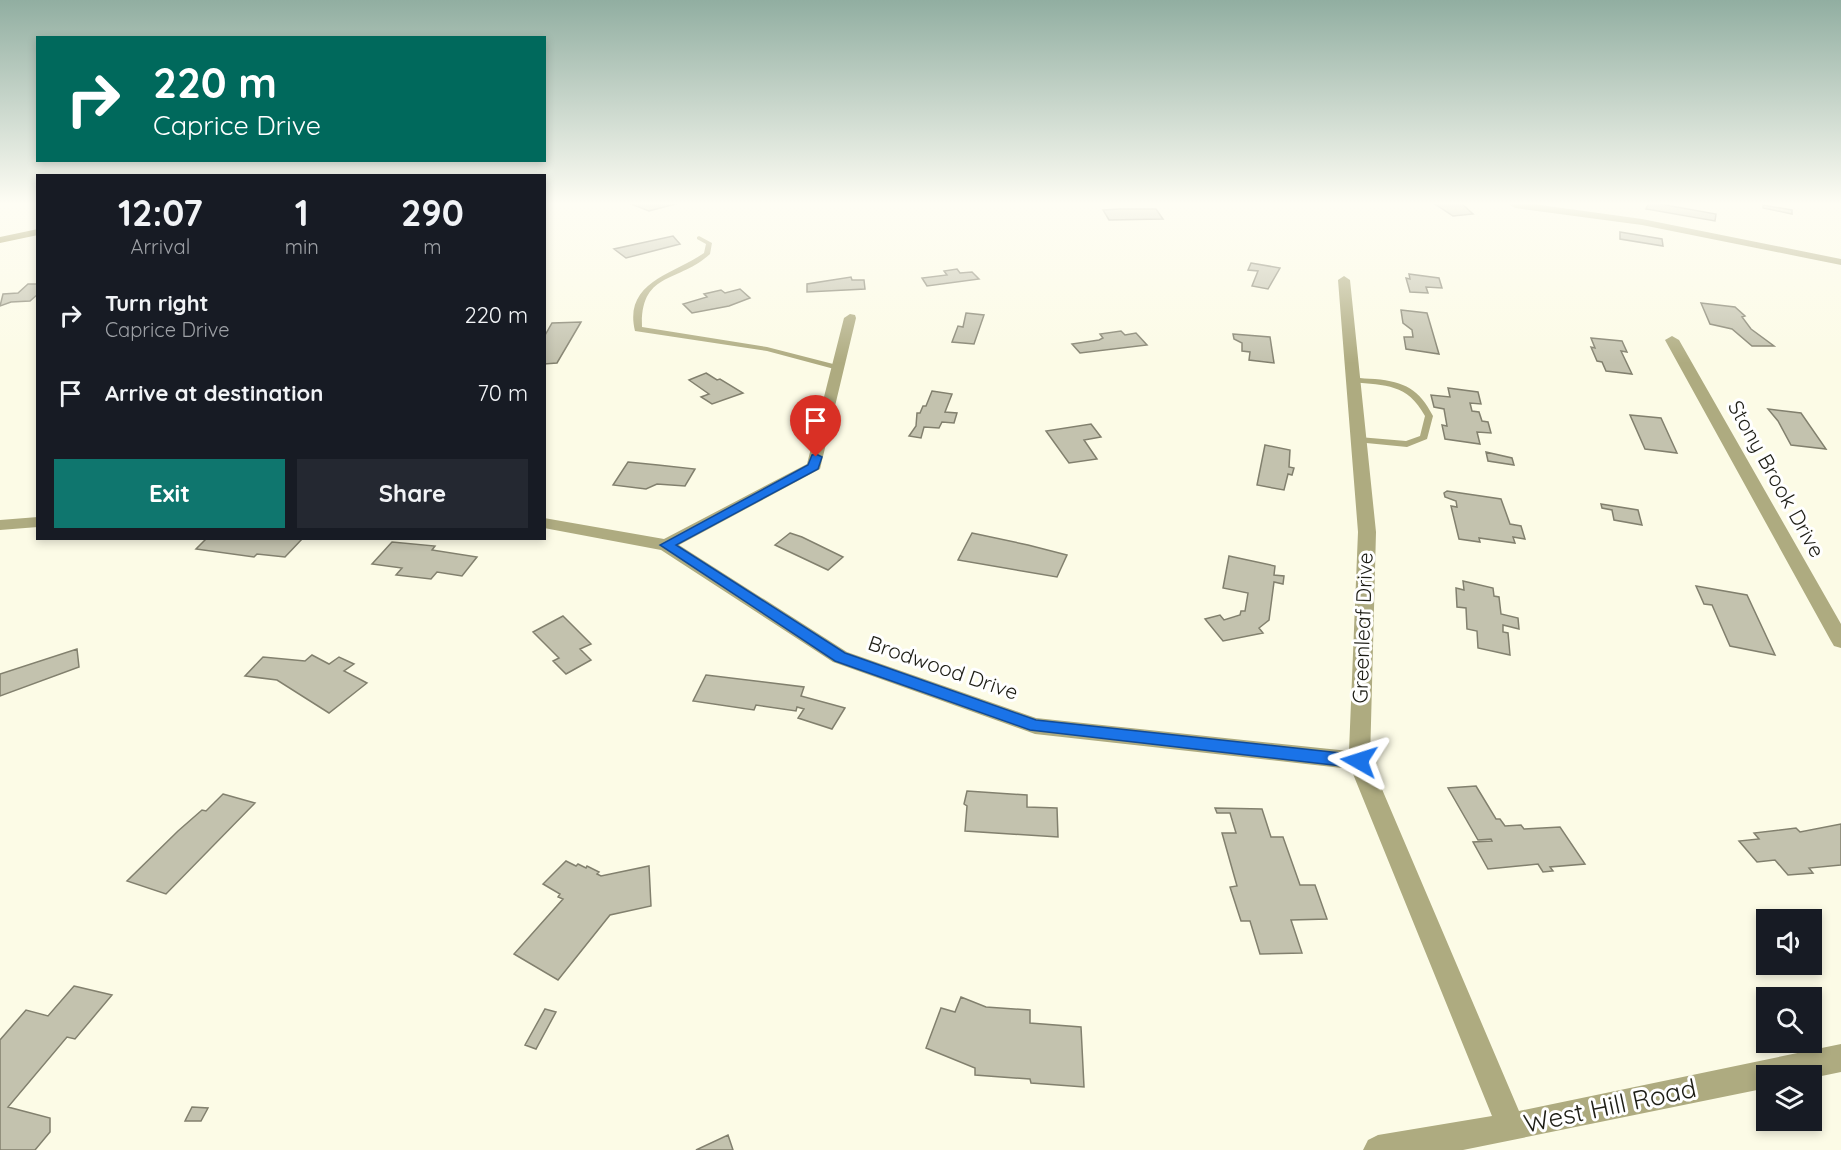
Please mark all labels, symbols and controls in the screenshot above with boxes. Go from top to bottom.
text: 220 m [153,56,277,109]
icon: right [54,60,132,138]
text: Caprice Drive [153,108,321,142]
text: 12:07 [118,190,203,235]
text: 1 [295,190,309,235]
text: 290 [401,190,464,235]
text: Arrival [130,234,190,259]
text: min [285,234,319,259]
text: m [423,234,442,259]
text: Turn right [105,289,209,317]
icon: right [54,299,87,332]
text: 220 m [464,301,528,329]
text: Caprice Drive [105,317,230,342]
icon: arrive [54,377,87,410]
text: Arrive at destination [105,379,323,407]
text: 70 m [478,379,528,407]
pin [790,395,841,457]
street label: Stony Brook Drive [1723,396,1831,562]
icon: arrive [799,404,832,437]
button: Exit [54,459,285,528]
button: Share [297,459,528,528]
street label: Greenleaf Drive [1346,552,1378,704]
street label: Brodwood Drive [865,629,1022,705]
position arrow [1327,729,1391,793]
map controls [1756,909,1822,1131]
button: sound [1756,909,1822,975]
button: search [1756,987,1822,1053]
button: layers [1756,1065,1822,1131]
street label: West Hill Road [1521,1071,1699,1140]

